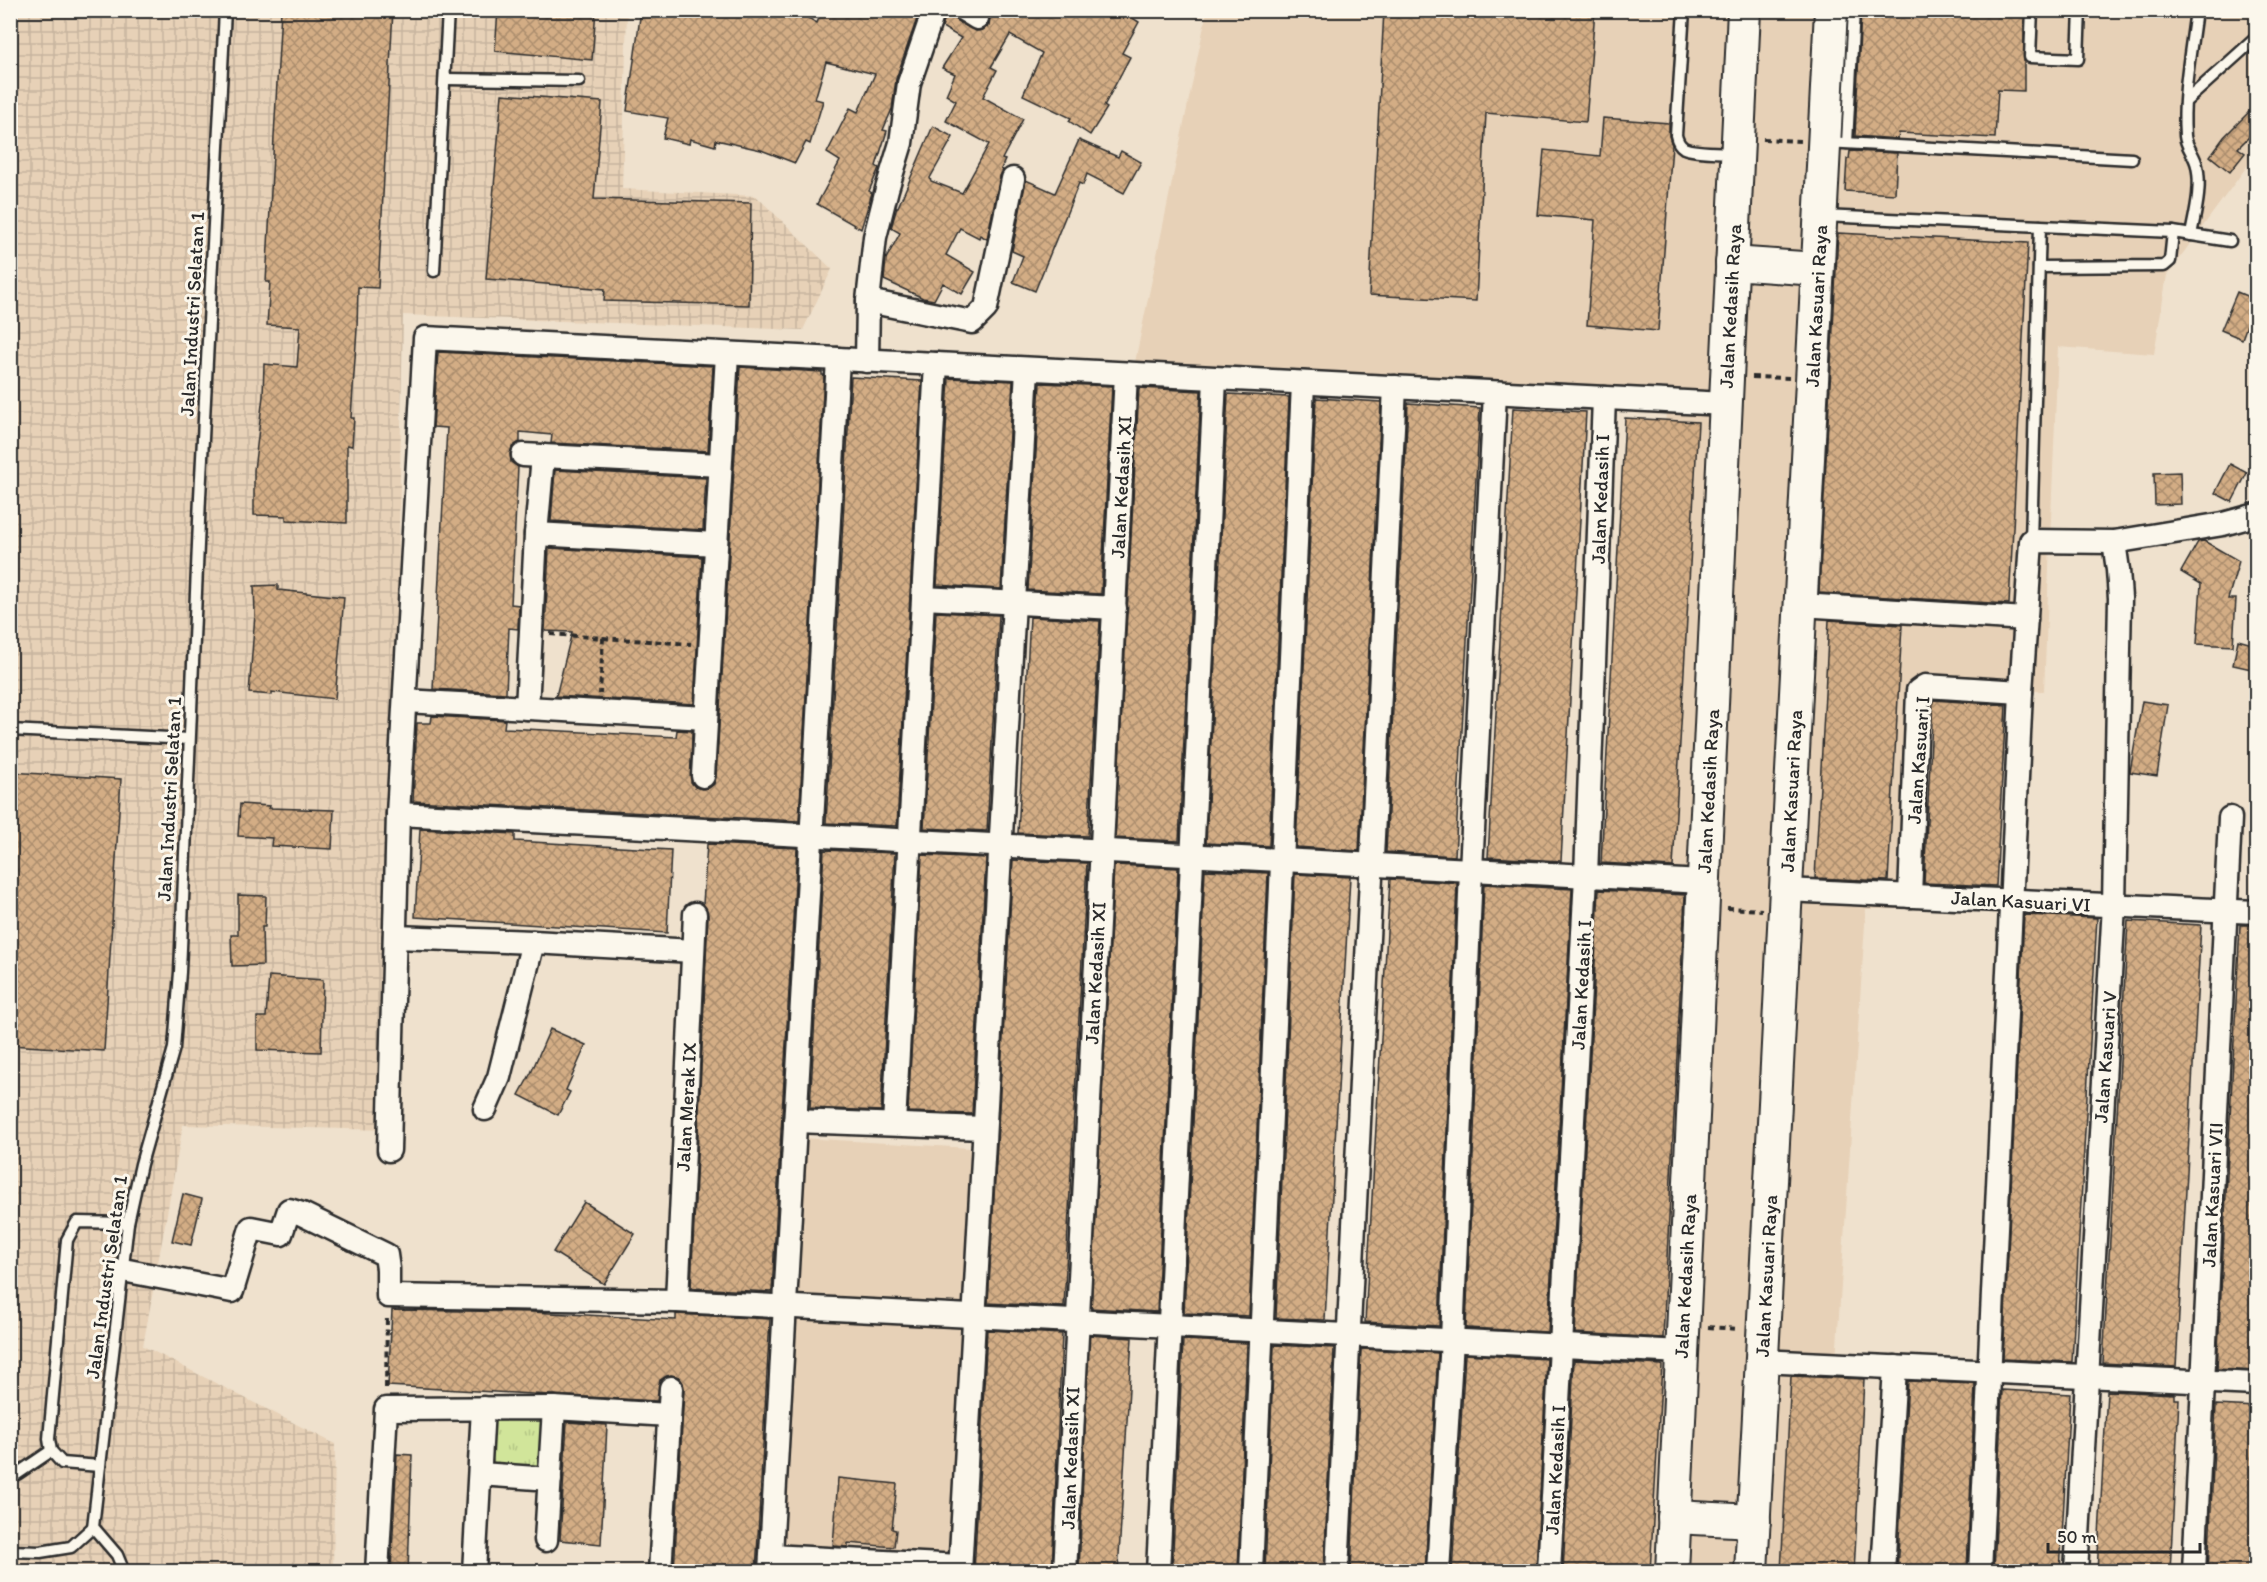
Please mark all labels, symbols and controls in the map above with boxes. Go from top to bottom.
street label: Jalan Industri Selatan 1 [175,211,209,417]
street label: Jalan Kedasih Raya [1714,222,1746,389]
street label: Jalan Kasuari Raya [1800,224,1832,388]
street label: Jalan Kedasih XI [1105,415,1137,559]
street label: Jalan Kedasih I [1586,434,1614,564]
street label: Jalan Kasuari I [1902,695,1934,825]
street label: Jalan Industri Selatan 1 [152,696,186,902]
street label: Jalan Kedasih Raya [1692,707,1724,874]
street label: Jalan Kasuari Raya [1775,709,1807,873]
street label: Jalan Kasuari VI [1950,885,2092,917]
street label: Jalan Kedasih XI [1079,901,1111,1045]
street label: Jalan Kedasih I [1566,919,1596,1051]
street label: Jalan Kasuari V [2088,990,2122,1124]
street label: Jalan Merak IX [671,1041,701,1172]
street label: Jalan Kasuari VII [2196,1122,2228,1268]
street label: Jalan Industri Selatan 1 [80,1174,132,1380]
street label: Jalan Kedasih Raya [1669,1192,1701,1359]
street label: Jalan Kasuari Raya [1750,1194,1782,1358]
street label: Jalan Kedasih XI [1056,1386,1084,1530]
street label: Jalan Kedasih I [1540,1404,1570,1536]
scale bar [2048,1516,2200,1554]
text: 50 m [2057,1526,2097,1548]

